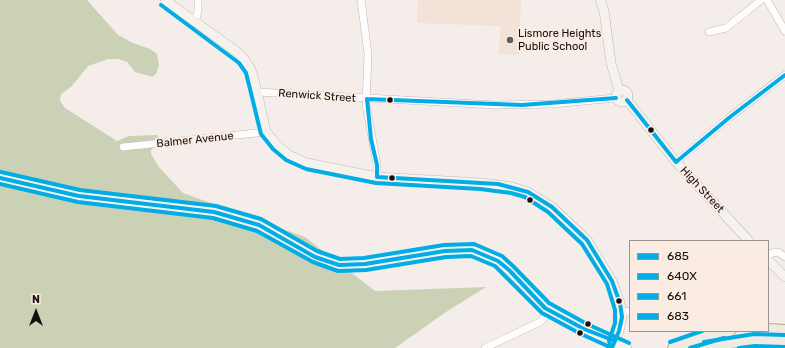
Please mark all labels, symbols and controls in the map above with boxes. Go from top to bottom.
place label: Lismore Heights Public School [518,27,601,53]
marker: Lismore Heights Public School [505,35,515,45]
street label: Renwick Street [278,87,356,105]
unlabelled marker [385,95,395,105]
unlabelled marker [646,125,656,135]
street label: Balmer Avenue [156,129,234,151]
street label: High Street [677,164,727,216]
unlabelled marker [387,173,397,183]
unlabelled marker [525,195,535,205]
legend [629,240,769,332]
text: 685 [667,249,689,263]
text: 640X [667,269,697,283]
text: 661 [667,289,686,303]
north arrow [16,292,56,332]
text: N [32,293,40,306]
unlabelled marker [614,296,624,306]
text: 683 [667,309,689,323]
unlabelled marker [583,319,593,329]
unlabelled marker [575,328,585,338]

